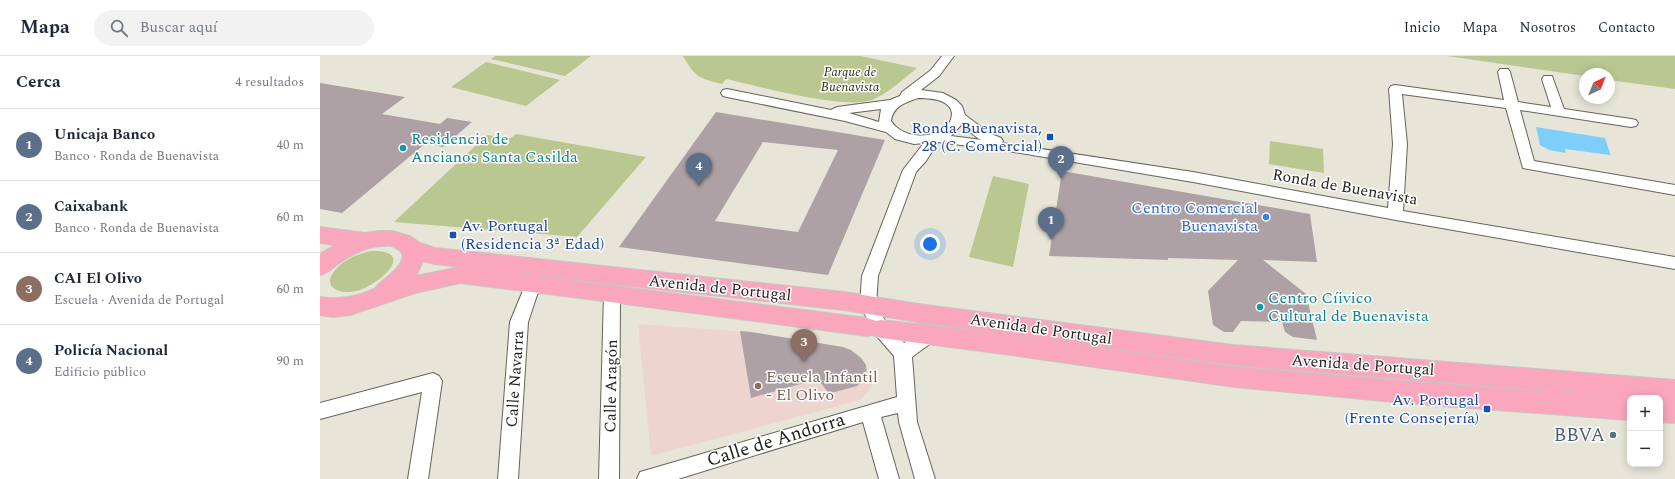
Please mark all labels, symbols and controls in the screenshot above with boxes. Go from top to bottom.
search box [94,10,374,46]
text: Mapa [20,13,70,42]
text: Buscar aquí [140,16,218,39]
icon: search [108,17,130,39]
text: Inicio [1404,17,1440,38]
text: Mapa [1462,17,1497,38]
text: Nosotros [1519,17,1576,38]
text: Contacto [1598,17,1655,38]
park label: Parque de Buenavista [821,62,880,97]
north arrow [1579,68,1615,104]
text: Cerca [16,69,61,95]
text: 4 resultados [235,72,304,92]
place label: Ronda Buenavista, 28 (C. Comercial) [911,116,1042,158]
text: Unicaja Banco [54,123,155,146]
place label: Residencia de Ancianos Santa Casilda [411,127,578,169]
marker: Ronda Buenavista, 28 (C. Comercial) [1045,132,1055,142]
text: 1 [25,135,33,155]
text: 40 m [277,135,304,155]
marker: Residencia de Ancianos Santa Casilda [398,143,408,153]
text: Banco · Ronda de Buenavista [54,146,219,166]
pin: 2 [1048,146,1074,179]
pin: 4 [686,153,712,186]
street label: Ronda de Buenavista [1270,162,1420,212]
text: Caixabank [54,195,128,218]
place label: Centro Comercial Buenavista [1131,196,1258,238]
text: 2 [25,207,33,227]
text: 60 m [277,207,304,227]
pin: 1 [1038,207,1064,240]
marker: Centro Comercial Buenavista [1261,212,1271,222]
place label: Av. Portugal (Residencia 3ª Edad) [461,214,604,256]
text: Banco · Ronda de Buenavista [54,218,219,238]
marker: Av. Portugal (Residencia 3ª Edad) [448,230,458,240]
your location [920,234,940,254]
text: CAI El Olivo [54,267,142,290]
street label: Avenida de Portugal [648,269,792,307]
text: 3 [25,279,33,299]
text: 60 m [277,279,304,299]
place label: Centro Cíivico Cultural de Buenavista [1268,286,1429,328]
text: Escuela · Avenida de Portugal [54,290,224,310]
marker: Centro Cíivico Cultural de Buenavista [1255,302,1265,312]
street label: Avenida de Portugal [969,307,1113,351]
pin: 3 [791,329,817,362]
street label: Calle Navarra [500,330,530,428]
text: Policía Nacional [54,339,168,362]
street label: Calle Aragón [598,339,624,433]
street label: Avenida de Portugal [1291,348,1435,382]
text: 4 [25,351,33,371]
text: 90 m [277,351,304,371]
text: Edificio público [54,362,146,382]
place label: Escuela Infantil - El Olivo [766,365,878,407]
marker: Escuela Infantil - El Olivo [753,381,763,391]
place label: Av. Portugal (Frente Consejería) [1345,388,1479,430]
map controls [1627,395,1663,467]
button: + [1627,395,1663,431]
marker: Av. Portugal (Frente Consejería) [1482,404,1492,414]
street label: Calle de Andorra [703,405,849,475]
place label: BBVA [1554,421,1605,450]
marker: BBVA [1608,430,1618,440]
button: − [1627,431,1663,467]

